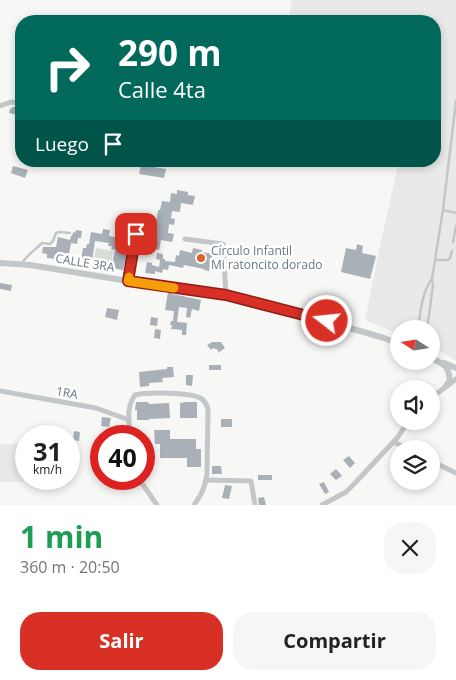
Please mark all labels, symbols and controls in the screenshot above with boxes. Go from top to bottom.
text: 290 m [118,29,222,76]
icon: right [35,35,100,100]
text: Calle 4ta [118,74,206,104]
icon: arrive [99,130,127,158]
text: Luego [35,131,89,157]
pin [115,213,157,255]
icon: arrive [122,220,150,248]
place label: Círculo Infantil Mi ratoncito dorado [211,242,322,273]
street label: CALLE 3RA [54,249,116,276]
marker: Círculo Infantil Mi ratoncito dorado [195,252,207,264]
position arrow [300,294,352,346]
north arrow [390,320,440,370]
map controls [390,320,440,490]
button: sound [390,380,440,430]
street label: 1RA [55,382,80,403]
speed limit sign: 40 [90,425,155,490]
text: 31 [33,434,62,468]
button: layers [390,440,440,490]
text: km/h [33,461,62,478]
text: 1 min [20,516,103,557]
button: close [384,522,436,574]
text: 360 m · 20:50 [20,556,120,578]
button: Salir [20,612,223,670]
button: Compartir [233,612,436,670]

